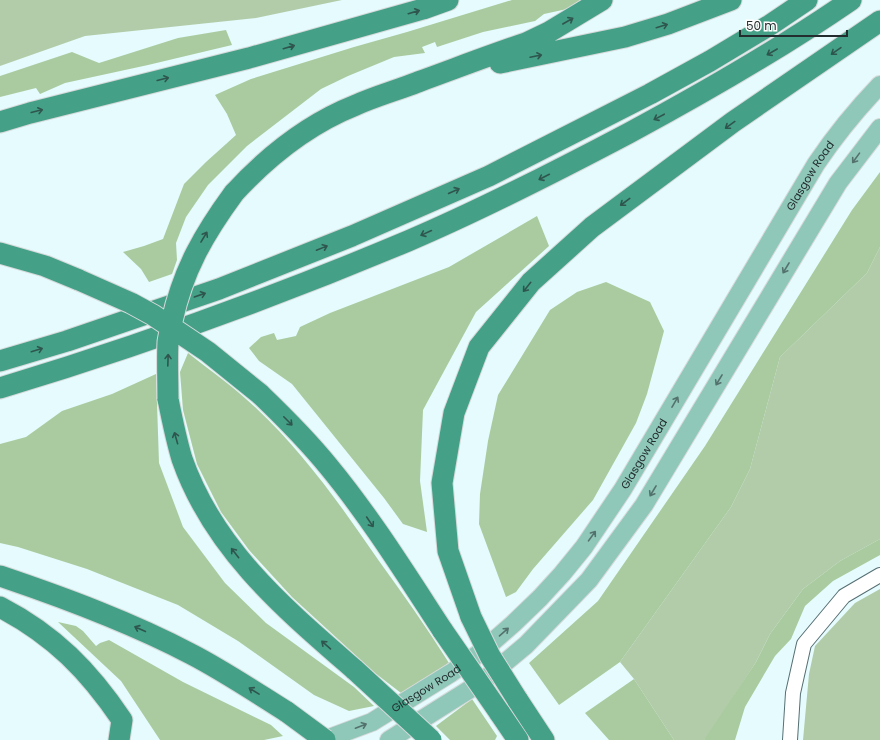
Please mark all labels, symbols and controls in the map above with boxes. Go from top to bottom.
one-way arrow [408,7,421,15]
scale bar [740,12,847,38]
one-way arrow [562,17,574,25]
text: 50 m [746,17,777,34]
one-way arrow [656,22,669,29]
one-way arrow [282,43,295,50]
one-way arrow [831,47,842,55]
one-way arrow [766,49,778,57]
one-way arrow [529,51,542,59]
one-way arrow [157,75,170,83]
one-way arrow [30,106,43,114]
one-way arrow [653,114,665,121]
one-way arrow [724,121,735,129]
street label: Glasgow Road [782,138,838,214]
one-way arrow [852,153,860,164]
one-way arrow [538,174,550,181]
one-way arrow [447,187,459,194]
one-way arrow [620,198,631,206]
one-way arrow [421,230,433,237]
one-way arrow [200,232,208,243]
one-way arrow [315,244,327,251]
one-way arrow [782,262,790,274]
one-way arrow [522,281,531,292]
one-way arrow [194,291,207,298]
one-way arrow [31,346,44,353]
one-way arrow [164,354,171,367]
one-way arrow [715,374,723,386]
one-way arrow [671,396,679,408]
one-way arrow [283,416,293,426]
street label: Glasgow Road [617,416,671,492]
one-way arrow [172,431,179,444]
one-way arrow [648,485,656,497]
one-way arrow [366,516,374,527]
one-way arrow [587,531,596,542]
one-way arrow [230,547,239,558]
one-way arrow [134,625,146,632]
one-way arrow [499,627,509,637]
one-way arrow [321,640,331,649]
street label: Glasgow Road [388,660,464,716]
one-way arrow [248,687,260,695]
one-way arrow [354,722,366,730]

